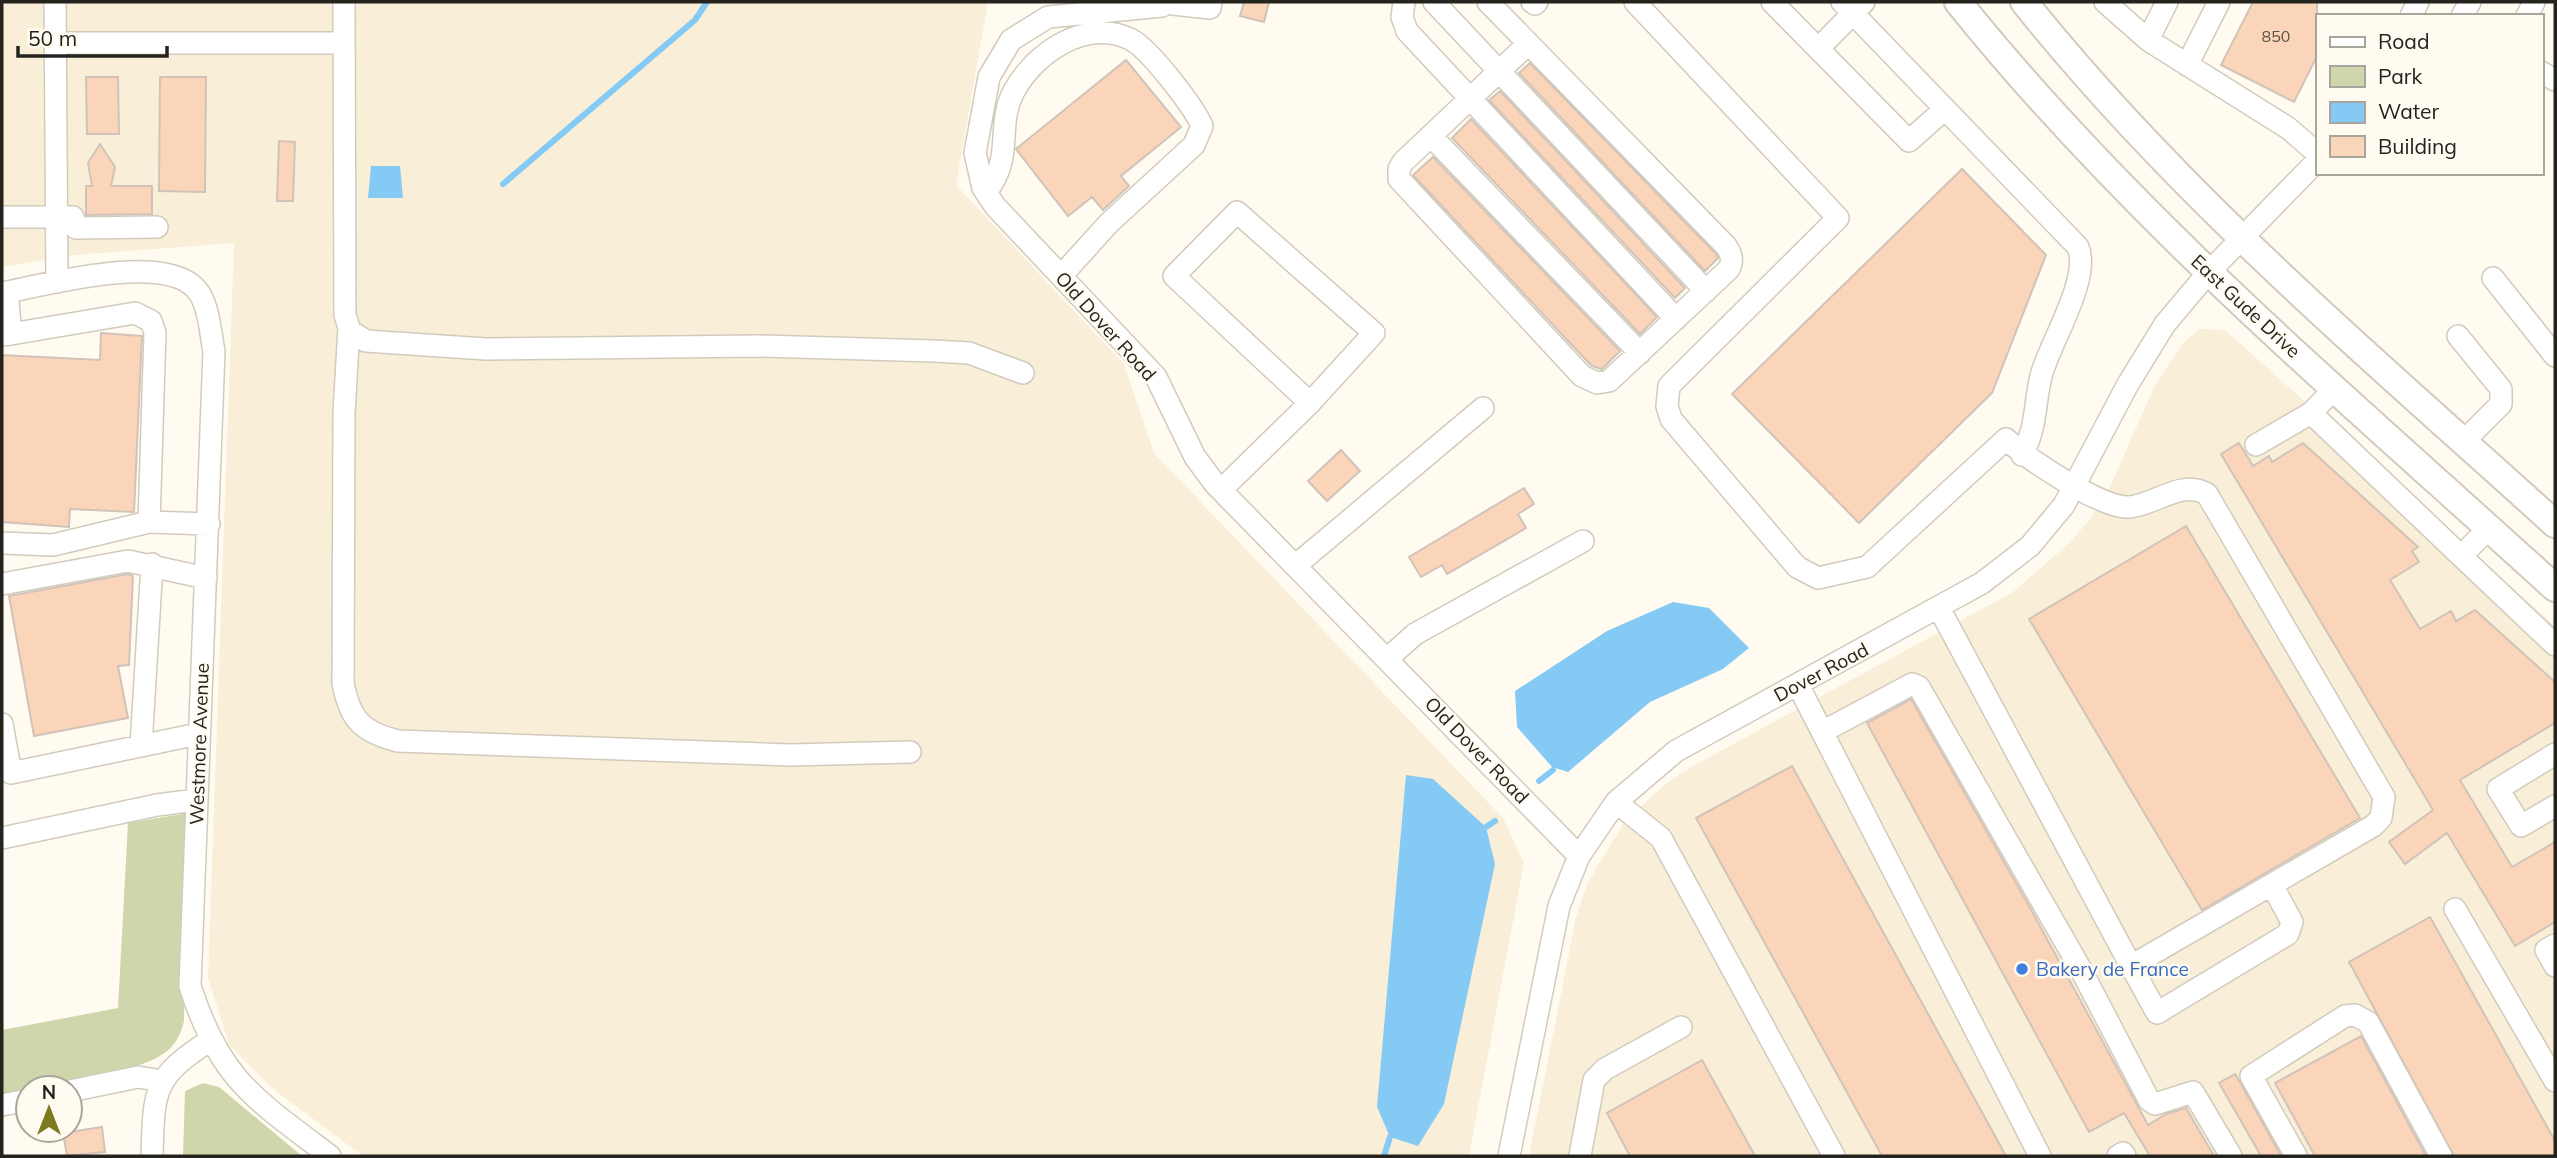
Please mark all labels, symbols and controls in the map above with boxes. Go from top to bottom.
scale bar [18,14,166,58]
legend [2316,14,2543,175]
text: 50 m [28,25,77,51]
house number: 850 [2262,26,2290,46]
text: Road [2378,28,2429,54]
text: Park [2378,63,2422,89]
text: Water [2378,98,2439,124]
text: Building [2378,133,2457,159]
street label: East Gude Drive [2186,249,2306,363]
street label: Old Dover Road [1051,266,1161,386]
street label: Dover Road [1770,637,1872,707]
street label: Westmore Avenue [184,663,214,825]
street label: Old Dover Road [1420,692,1534,808]
place label: Bakery de France [2036,957,2189,981]
marker: Bakery de France [2014,961,2030,977]
north arrow [14,1074,84,1144]
text: N [42,1080,56,1104]

